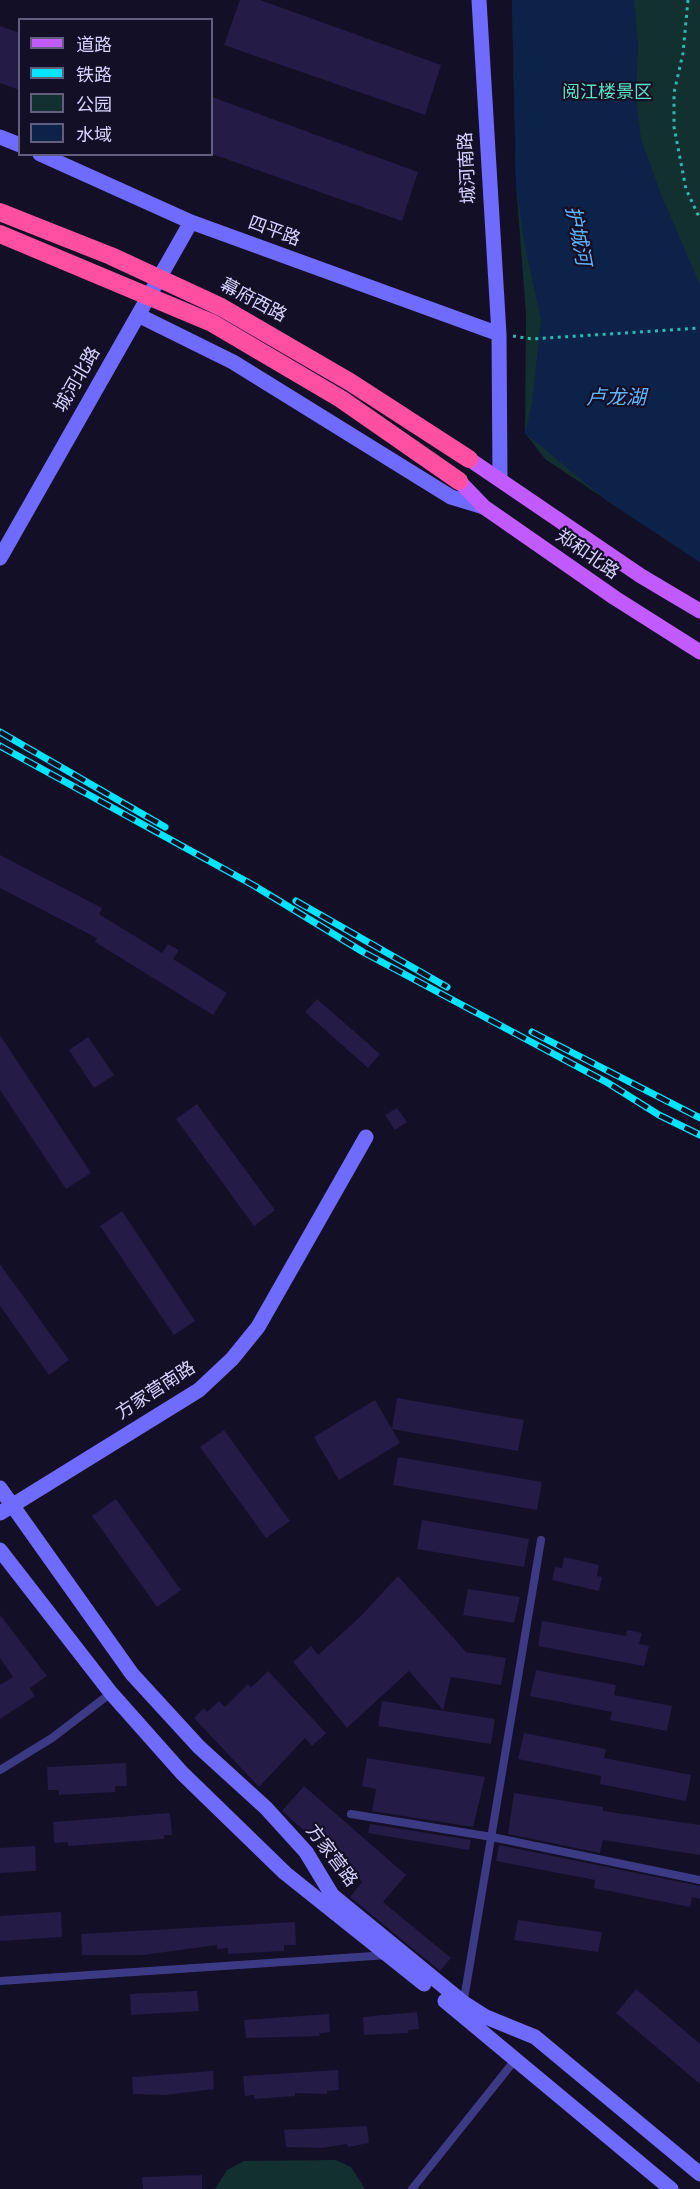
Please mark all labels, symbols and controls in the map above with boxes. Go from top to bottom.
legend [18,18,213,156]
text: 道路 [76,34,112,56]
text: 铁路 [76,64,112,86]
park label: 阅江楼景区 [562,82,652,104]
text: 公园 [76,94,112,116]
text: 水域 [76,124,112,146]
street label: 城河南路 [455,131,481,205]
water label: 护城河 [559,204,595,268]
street label: 四平路 [245,213,303,251]
street label: 幕府西路 [216,275,290,327]
street label: 城河北路 [51,343,105,417]
water label: 卢龙湖 [586,387,646,411]
street label: 郑和北路 [551,526,623,584]
street label: 方家营南路 [112,1357,200,1425]
street label: 方家营路 [301,1821,361,1891]

